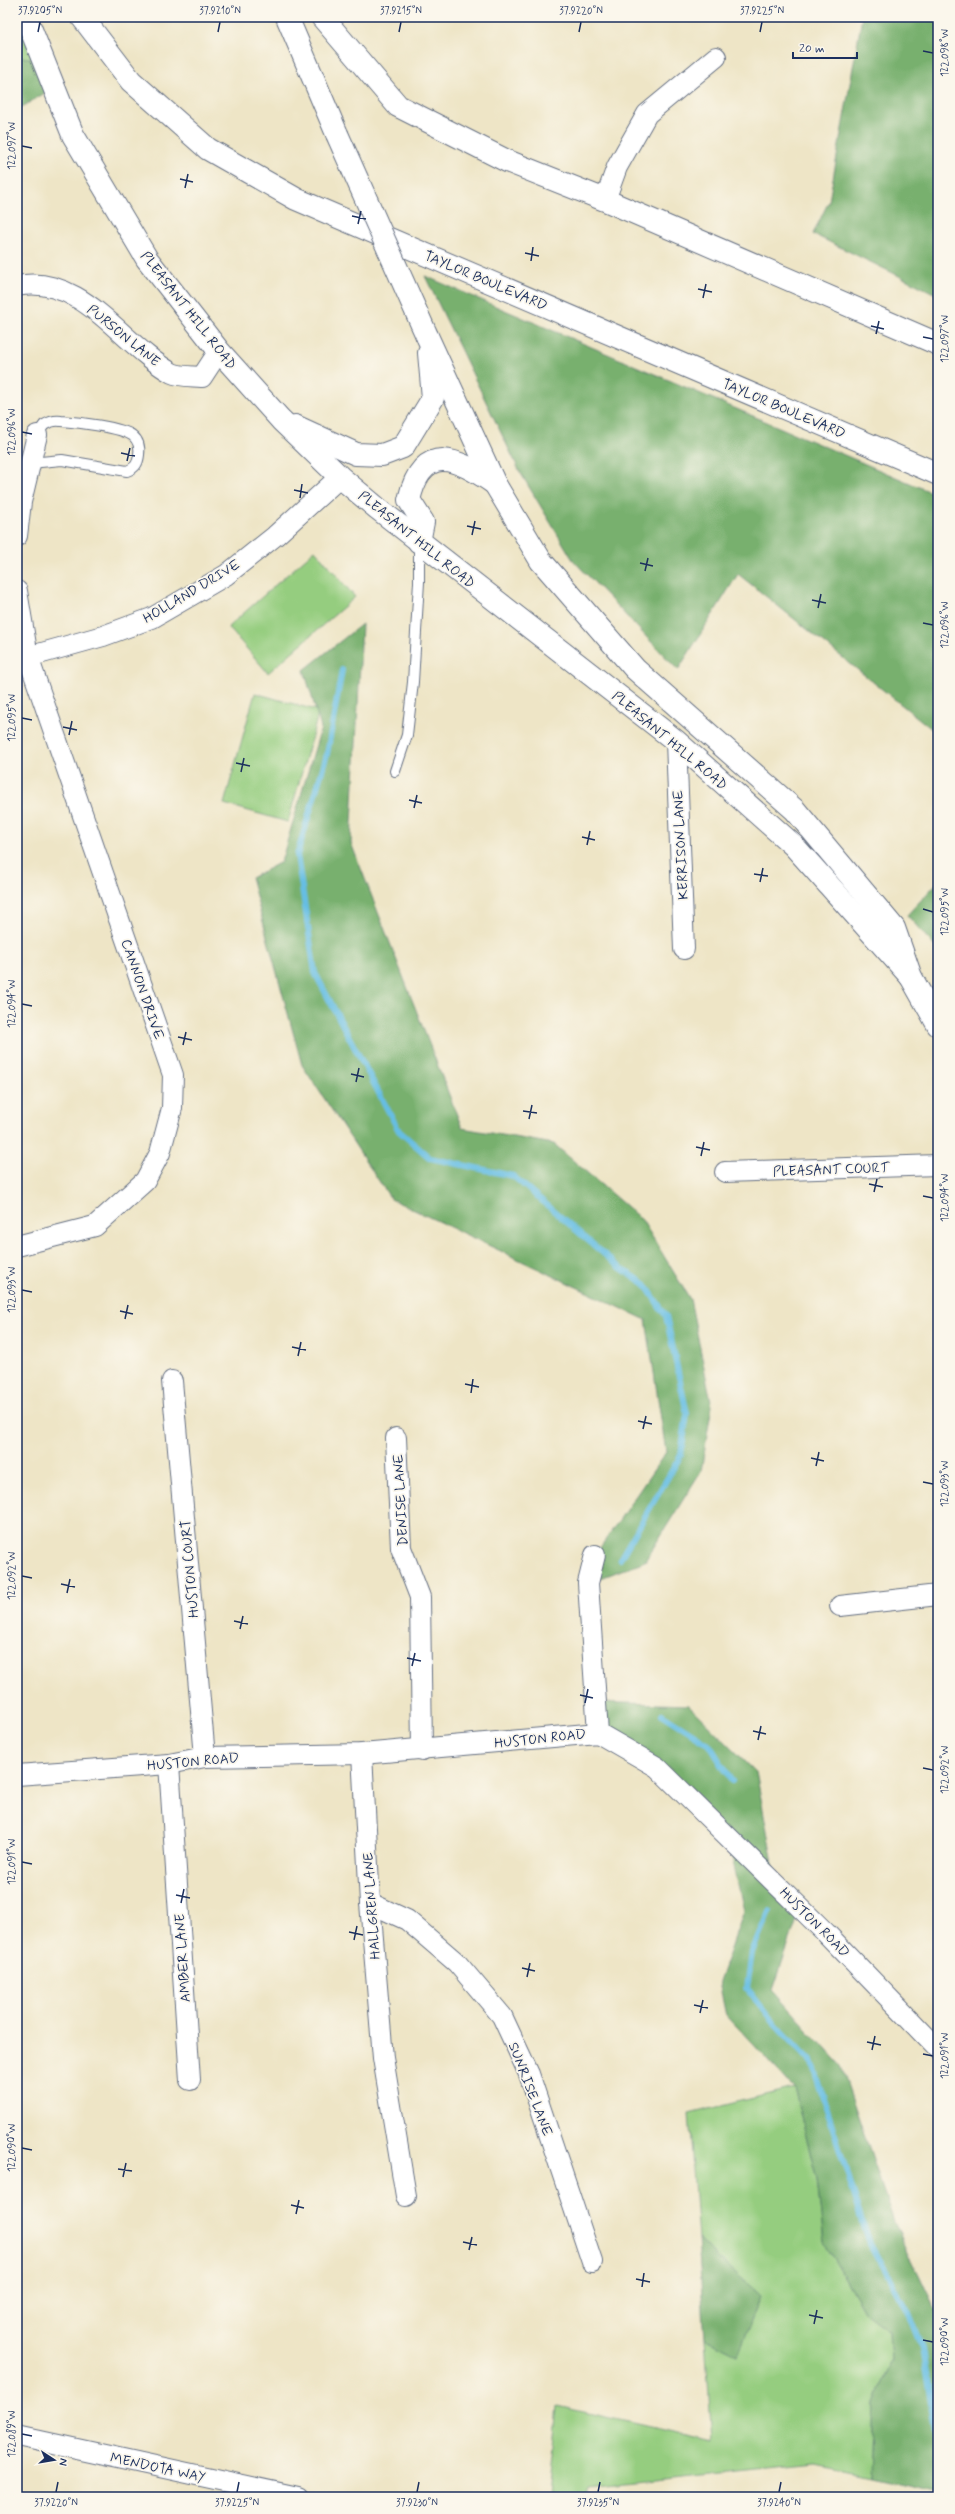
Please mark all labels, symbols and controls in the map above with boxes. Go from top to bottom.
text: 37.9205°N [18,4,62,18]
text: 37.9210°N [199,4,241,18]
text: 37.9215°N [380,4,422,18]
text: 37.9220°N [559,4,603,18]
text: 37.9225°N [740,4,784,18]
text: 122.098°W [938,29,952,77]
scale bar [793,34,857,60]
text: 20 m [799,41,825,57]
text: 122.097°W [5,122,19,170]
street label: TAYLOR BOULEVARD [421,247,550,315]
street label: PLEASANT HILL ROAD [136,248,240,373]
street label: PURSON LANE [83,301,164,371]
text: 122.097°W [938,315,952,363]
street label: TAYLOR BOULEVARD [719,375,848,443]
text: 122.096°W [5,409,19,455]
street label: PLEASANT HILL ROAD [354,487,479,593]
street label: HOLLAND DRIVE [140,556,243,628]
text: 122.096°W [938,602,952,648]
street label: PLEASANT HILL ROAD [608,687,731,794]
text: 122.095°W [5,694,19,742]
street label: KERRISON LANE [669,790,693,900]
text: 122.095°W [938,888,952,936]
street label: CANNON DRIVE [116,937,168,1042]
text: 122.094°W [5,980,19,1028]
street label: PLEASANT COURT [772,1159,890,1181]
text: 122.094°W [938,1174,952,1222]
text: 122.093°W [5,1267,19,1313]
street label: DENISE LANE [390,1454,412,1546]
text: 122.093°W [938,1461,952,1507]
street label: HUSTON COURT [177,1519,203,1619]
text: 122.092°W [5,1552,19,1600]
street label: HUSTON ROAD [493,1725,587,1753]
text: 122.092°W [938,1746,952,1794]
street label: HUSTON ROAD [146,1749,240,1775]
text: 122.091°W [5,1839,19,1885]
street label: HALLGREN LANE [359,1852,385,1960]
street label: HUSTON ROAD [775,1884,853,1962]
street label: AMBER LANE [171,1913,195,2003]
text: 122.091°W [938,2033,952,2079]
street label: SUNRISE LANE [504,2040,556,2139]
text: 122.090°W [5,2124,19,2172]
text: 122.090°W [938,2318,952,2366]
text: 122.089°W [5,2411,19,2457]
north arrow [34,2440,74,2480]
street label: MENDOTA WAY [108,2449,207,2487]
text: N [55,2457,70,2467]
text: 37.9220°N [34,2496,78,2510]
text: 37.9225°N [215,2496,259,2510]
text: 37.9230°N [396,2496,438,2510]
text: 37.9235°N [577,2496,619,2510]
text: 37.9240°N [757,2496,801,2510]

